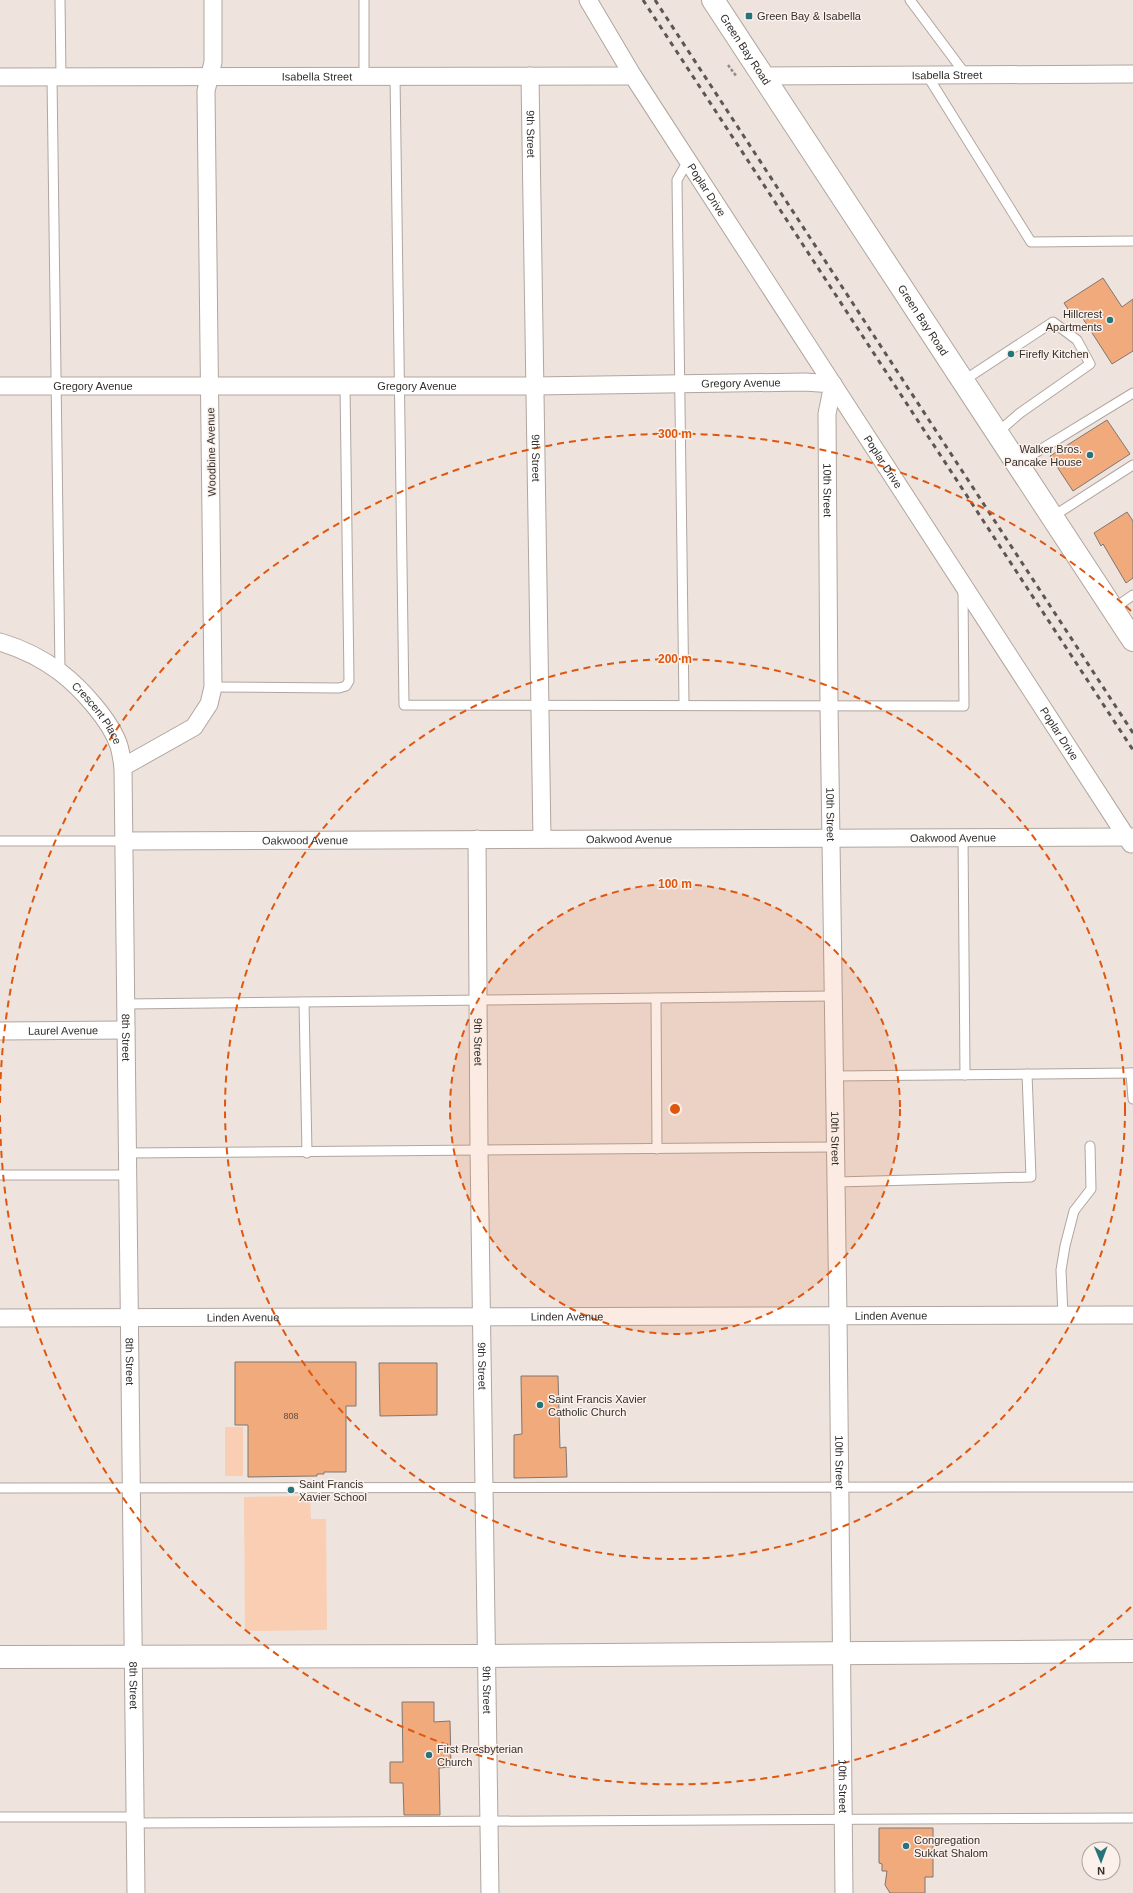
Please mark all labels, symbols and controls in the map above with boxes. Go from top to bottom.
place label: Green Bay & Isabella [757,10,862,22]
marker: Green Bay & Isabella [744,11,754,21]
street label: Green Bay Road [718,12,773,87]
street label: Isabella Street [912,69,982,81]
street label: Isabella Street [282,70,352,83]
street label: 9th Street [525,110,537,158]
street label: Poplar Drive [685,161,728,219]
street label: Green Bay Road [896,283,951,358]
place label: Hillcrest Apartments [1046,308,1102,333]
marker: Hillcrest Apartments [1105,315,1115,325]
place label: Firefly Kitchen [1019,348,1089,360]
marker: Firefly Kitchen [1006,349,1016,359]
street label: Gregory Avenue [701,376,781,390]
street label: Gregory Avenue [53,380,133,392]
street label: Gregory Avenue [377,380,457,392]
street label: Woodbine Avenue [204,407,218,497]
text: 300 m [658,427,692,441]
street label: Poplar Drive [862,433,905,490]
street label: 9th Street [530,434,542,482]
place label: Walker Bros. Pancake House [1004,443,1082,468]
marker: Walker Bros. Pancake House [1085,450,1095,460]
street label: 10th Street [821,463,834,517]
text: 200 m [658,652,692,666]
street label: Crescent Place [70,680,124,746]
street label: Poplar Drive [1038,705,1081,762]
street label: 10th Street [824,787,837,841]
street label: Oakwood Avenue [910,832,996,844]
street label: Oakwood Avenue [586,833,672,845]
street label: Oakwood Avenue [262,834,348,846]
text: 100 m [658,877,692,891]
street label: 8th Street [120,1014,132,1061]
street label: 9th Street [472,1018,484,1066]
street label: Laurel Avenue [28,1024,98,1037]
centre of rings [668,1102,682,1116]
street label: 10th Street [829,1111,842,1165]
street label: Linden Avenue [531,1310,603,1323]
street label: Linden Avenue [855,1310,927,1322]
street label: Linden Avenue [207,1311,279,1323]
street label: 8th Street [124,1338,136,1385]
street label: 9th Street [476,1342,489,1390]
place label: Saint Francis Xavier Catholic Church [548,1393,647,1418]
marker: Saint Francis Xavier Catholic Church [535,1400,545,1410]
house number: 808 [283,1411,299,1421]
street label: 10th Street [833,1435,846,1489]
place label: Saint Francis Xavier School [299,1478,367,1503]
marker: Saint Francis Xavier School [286,1485,296,1495]
street label: 8th Street [127,1662,140,1709]
street label: 9th Street [481,1666,493,1714]
place label: First Presbyterian Church [437,1743,523,1768]
marker: First Presbyterian Church [424,1750,434,1760]
street label: 10th Street [837,1759,849,1813]
place label: Congregation Sukkat Shalom [914,1834,988,1859]
marker: Congregation Sukkat Shalom [901,1841,911,1851]
north arrow [1081,1841,1121,1881]
text: N [1097,1865,1105,1877]

